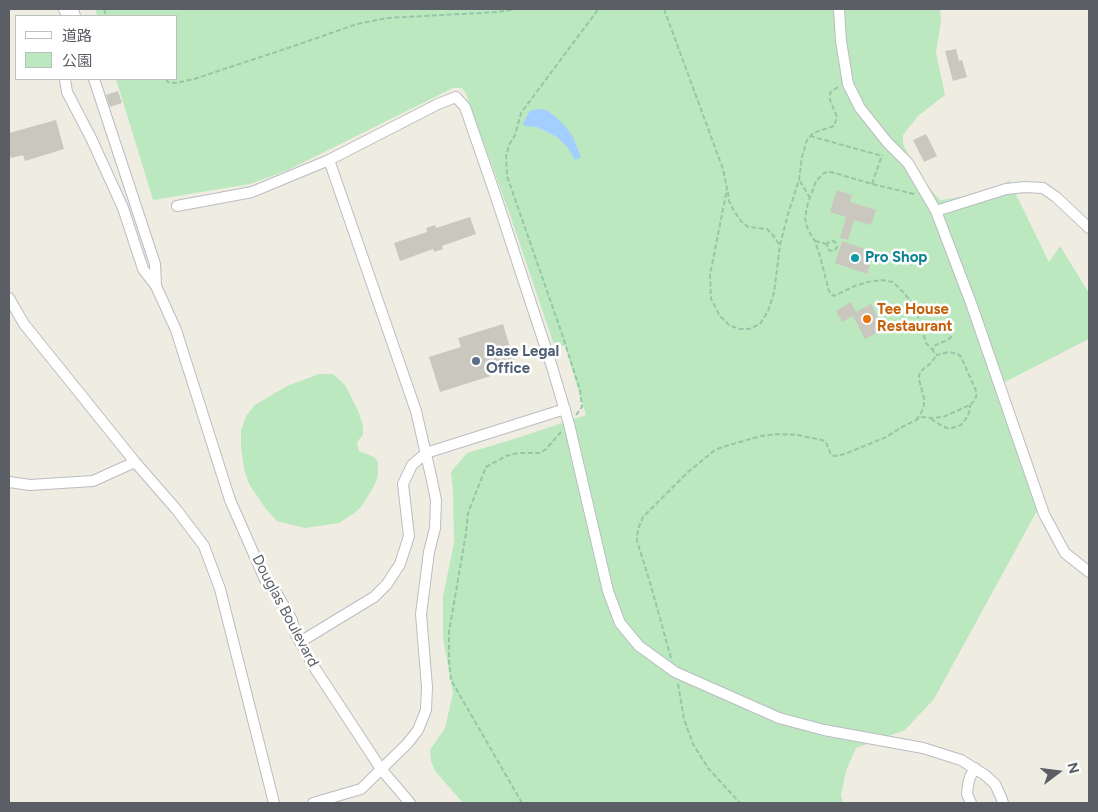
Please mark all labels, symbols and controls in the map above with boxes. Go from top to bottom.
legend [15,15,178,80]
text: 道路 [62,27,92,45]
text: 公園 [62,52,92,70]
place label: Pro Shop [865,249,927,267]
marker: Pro Shop [849,252,861,264]
place label: Tee House Restaurant [877,301,953,336]
marker: Tee House Restaurant [861,313,873,325]
place label: Base Legal Office [486,343,559,378]
marker: Base Legal Office [470,355,482,367]
street label: Douglas Boulevard [248,552,322,670]
north arrow [1033,747,1083,797]
text: N [1063,761,1083,775]

